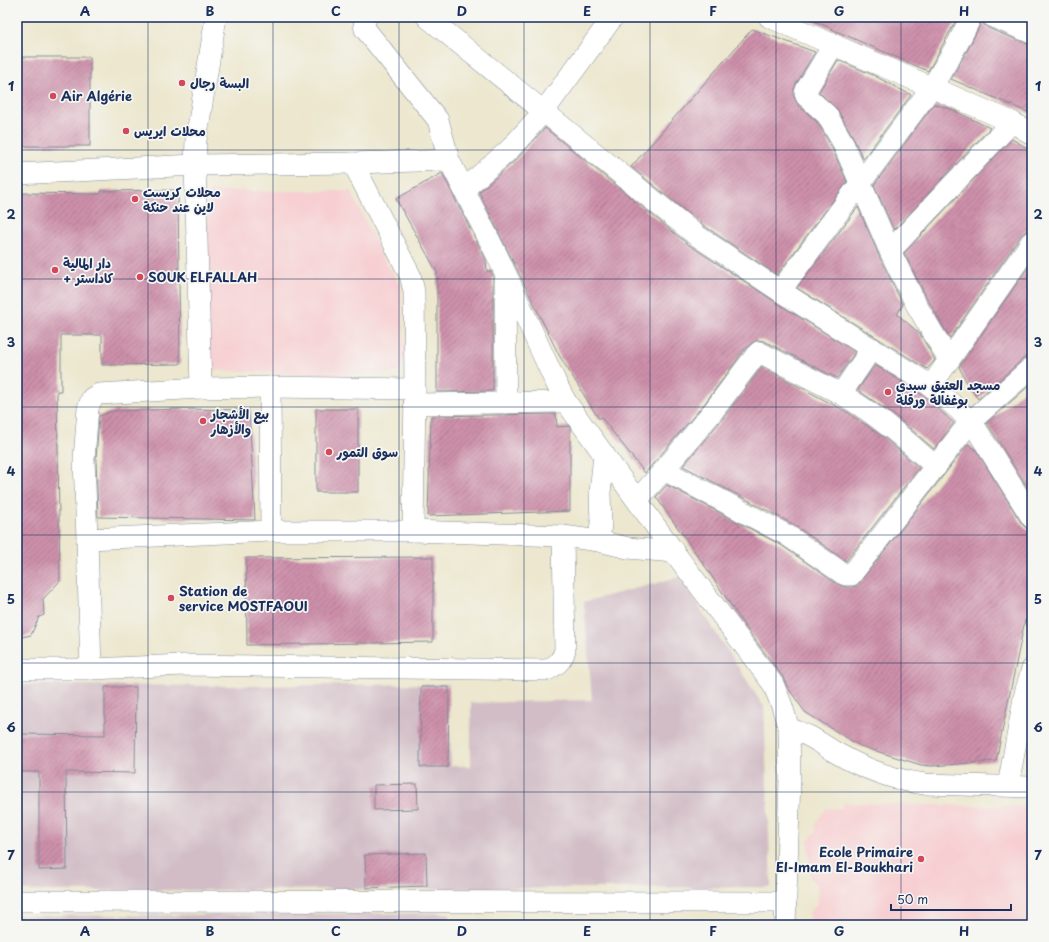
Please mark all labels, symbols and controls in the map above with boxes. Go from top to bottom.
text: A [80,1,90,20]
text: B [206,1,215,20]
text: C [331,1,341,20]
text: D [457,1,467,20]
text: E [583,1,591,20]
text: F [709,1,717,20]
text: G [834,1,844,20]
text: H [959,1,969,20]
place label: البسة رجال [190,73,249,92]
text: 1 [8,76,14,95]
text: 1 [1035,76,1041,95]
marker: البسة رجال [177,78,187,88]
place label: Air Algérie [61,86,132,105]
marker: Air Algérie [48,91,58,101]
place label: محلات ايريس [134,121,206,140]
marker: محلات ايريس [121,126,131,136]
place label: محلات كريست لاين عند حنكة [143,182,221,216]
marker: محلات كريست لاين عند حنكة [130,194,140,204]
text: 2 [6,204,16,223]
text: 2 [1033,204,1043,223]
place label: دار المالية + كاداستر [63,253,114,287]
marker: دار المالية + كاداستر [50,265,60,275]
place label: SOUK ELFALLAH [148,267,257,286]
marker: SOUK ELFALLAH [135,272,145,282]
text: 3 [7,332,16,351]
text: 3 [1034,332,1043,351]
place label: مسجد العتيق سبدي بوغفالة ورقلة [896,375,1000,409]
marker: مسجد العتيق سبدي بوغفالة ورقلة [883,387,893,397]
place label: بيع الأشجار والأزهار [210,404,269,438]
marker: بيع الأشجار والأزهار [198,416,208,426]
place label: سوق التمور [336,442,398,461]
marker: سوق التمور [324,447,334,457]
text: 4 [7,461,16,480]
text: 4 [1034,461,1043,480]
place label: Station de service MOSTFAOUI [179,581,308,615]
text: 5 [7,589,15,608]
text: 5 [1034,589,1042,608]
marker: Station de service MOSTFAOUI [166,593,176,603]
text: 6 [6,717,16,736]
text: 6 [1033,717,1043,736]
place label: Ecole Primaire El-Imam El-Boukhari [776,842,913,876]
text: 7 [7,845,15,864]
text: 7 [1034,845,1042,864]
marker: Ecole Primaire El-Imam El-Boukhari [916,854,926,864]
scale bar [891,886,1011,912]
text: 50 m [897,890,928,908]
text: A [80,921,90,940]
text: B [206,921,215,940]
text: C [331,921,341,940]
text: D [457,921,467,940]
text: E [583,921,591,940]
text: F [709,921,717,940]
text: G [834,921,844,940]
text: H [959,921,969,940]

